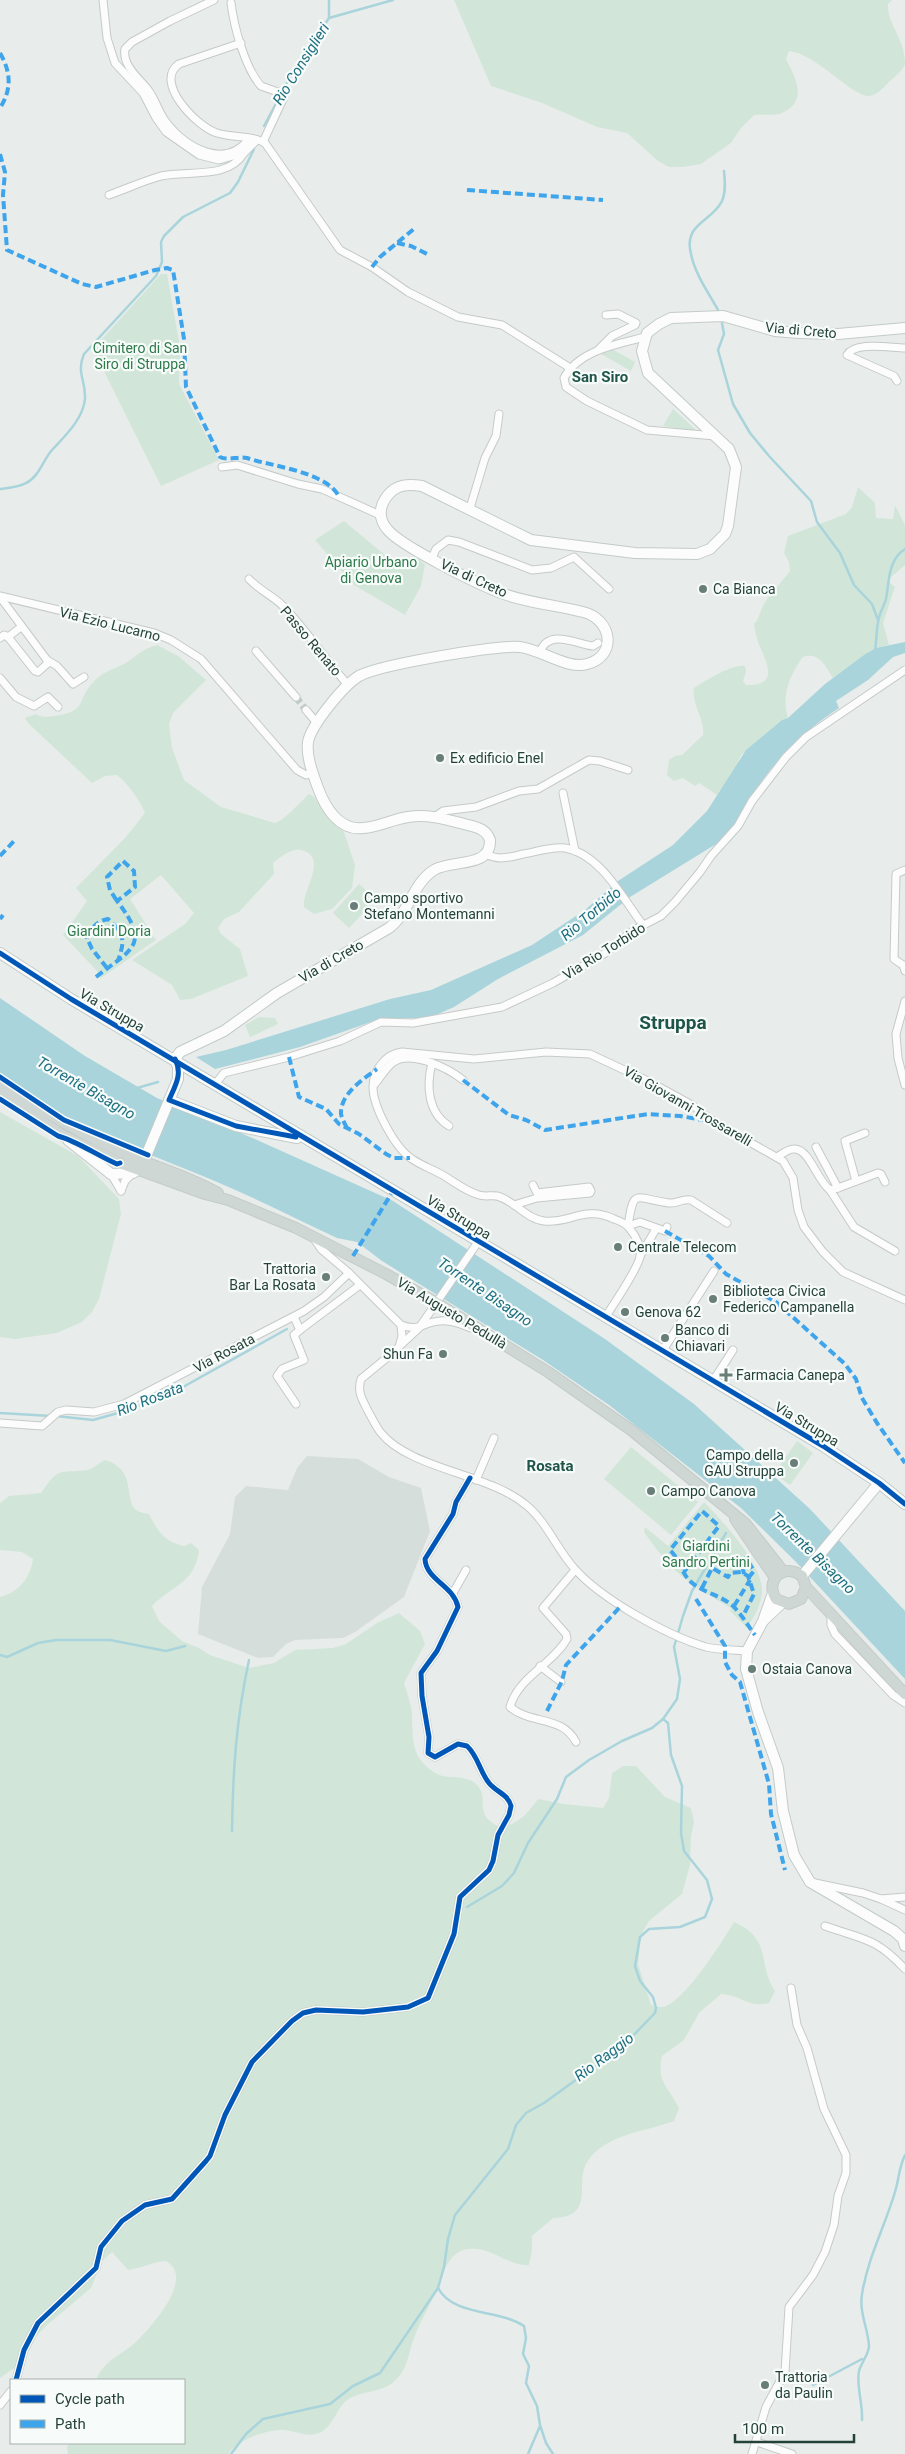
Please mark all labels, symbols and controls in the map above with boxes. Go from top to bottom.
water label: Rio Consiglieri [269,20,333,108]
street label: Via di Creto [765,319,837,341]
park label: Cimitero di San Siro di Struppa [93,340,187,372]
district label: San Siro [572,368,628,386]
park label: Apiario Urbano di Genova [325,554,417,586]
street label: Via di Creto [438,556,510,600]
place label: Ca Bianca [713,581,776,597]
marker: Ca Bianca [697,583,709,595]
street label: Passo Renato [277,603,345,679]
street label: Via Ezio Lucarno [58,604,162,644]
place label: Ex edificio Enel [450,750,544,766]
marker: Ex edificio Enel [434,752,446,764]
water label: Rio Torbido [557,883,625,945]
place label: Campo sportivo Stefano Montemanni [364,890,495,922]
marker: Campo sportivo Stefano Montemanni [348,900,360,912]
street label: Via Rio Torbido [560,919,648,983]
park label: Giardini Doria [67,923,151,939]
street label: Via di Creto [296,936,366,986]
street label: Via Struppa [77,985,147,1035]
district label: Struppa [639,1011,707,1034]
water label: Torrente Bisagno [34,1053,138,1123]
street label: Via Giovanni Trossarelli [621,1063,755,1149]
street label: Via Struppa [424,1192,494,1242]
place label: Centrale Telecom [628,1239,736,1255]
marker: Centrale Telecom [612,1241,624,1253]
water label: Torrente Bisagno [434,1254,536,1330]
place label: Trattoria Bar La Rosata [229,1261,316,1293]
marker: Trattoria Bar La Rosata [320,1271,332,1283]
street label: Via Augusto Pedullà [394,1274,510,1352]
place label: Biblioteca Civica Federico Campanella [723,1283,854,1315]
marker: Biblioteca Civica Federico Campanella [707,1293,719,1305]
place label: Genova 62 [635,1304,701,1320]
marker: Genova 62 [619,1306,631,1318]
place label: Banco di Chiavari [675,1322,729,1354]
street label: Via Rosata [191,1330,257,1376]
marker: Banco di Chiavari [659,1332,671,1344]
place label: Shun Fa [383,1346,433,1362]
marker: Shun Fa [437,1348,449,1360]
place label: Farmacia Canepa [736,1367,845,1383]
marker: Farmacia Canepa [720,1369,732,1381]
water label: Rio Rosata [114,1378,186,1420]
street label: Via Struppa [772,1399,842,1449]
place label: Campo della GAU Struppa [704,1447,784,1479]
district label: Rosata [527,1457,573,1475]
marker: Campo della GAU Struppa [788,1457,800,1469]
place label: Campo Canova [661,1483,756,1499]
marker: Campo Canova [645,1485,657,1497]
water label: Torrente Bisagno [767,1508,859,1598]
park label: Giardini Sandro Pertini [662,1538,750,1570]
place label: Ostaia Canova [762,1661,852,1677]
marker: Ostaia Canova [746,1663,758,1675]
water label: Rio Raggio [571,2029,637,2085]
place label: Trattoria da Paulin [775,2369,833,2401]
legend [10,2379,185,2444]
marker: Trattoria da Paulin [759,2379,771,2391]
text: Cycle path [55,2390,125,2408]
scale bar [735,2412,854,2444]
text: Path [55,2415,86,2433]
text: 100 m [742,2420,784,2438]

